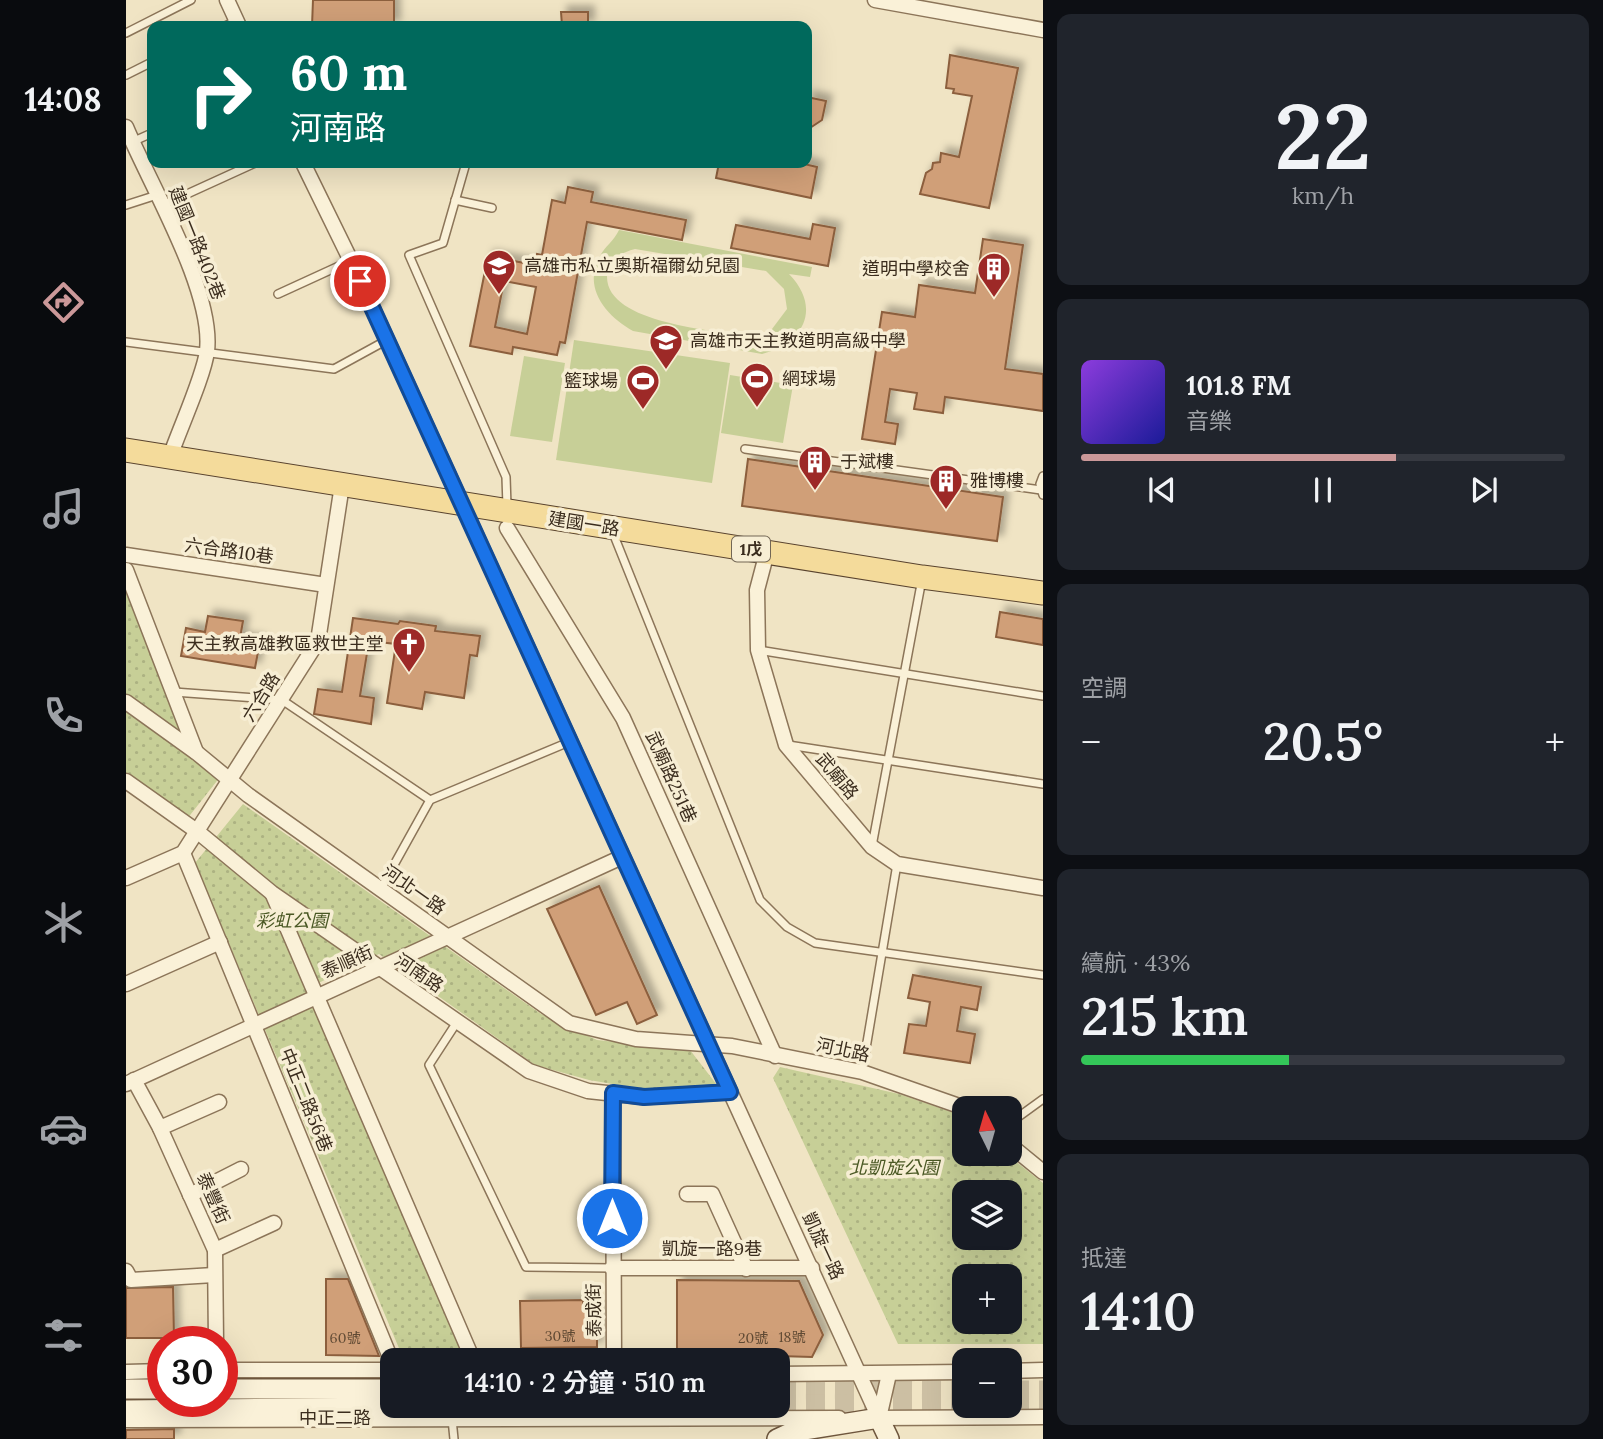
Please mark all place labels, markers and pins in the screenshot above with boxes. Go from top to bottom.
school or university icon: 高雄市私立奧斯福爾幼兒園 [480,247,518,296]
building icon: 道明中學校舍 [975,250,1013,299]
pin [330,251,390,311]
place label: 高雄市私立奧斯福爾幼兒園 [524,254,740,277]
place label: 道明中學校舍 [862,257,970,280]
school or university icon: 高雄市天主教道明高級中學 [647,322,685,371]
place label: 高雄市天主教道明高級中學 [690,329,906,352]
sports icon: 網球場 [738,360,776,409]
sports icon: 籃球場 [624,362,662,411]
place label: 網球場 [782,367,836,390]
place label: 籃球場 [564,369,618,392]
building icon: 于斌樓 [796,443,834,492]
place label: 于斌樓 [840,450,894,473]
building icon: 雅博樓 [927,462,965,511]
place label: 雅博樓 [970,469,1024,492]
church icon: 天主教高雄教區救世主堂 [390,625,428,674]
place label: 天主教高雄教區救世主堂 [186,632,384,655]

